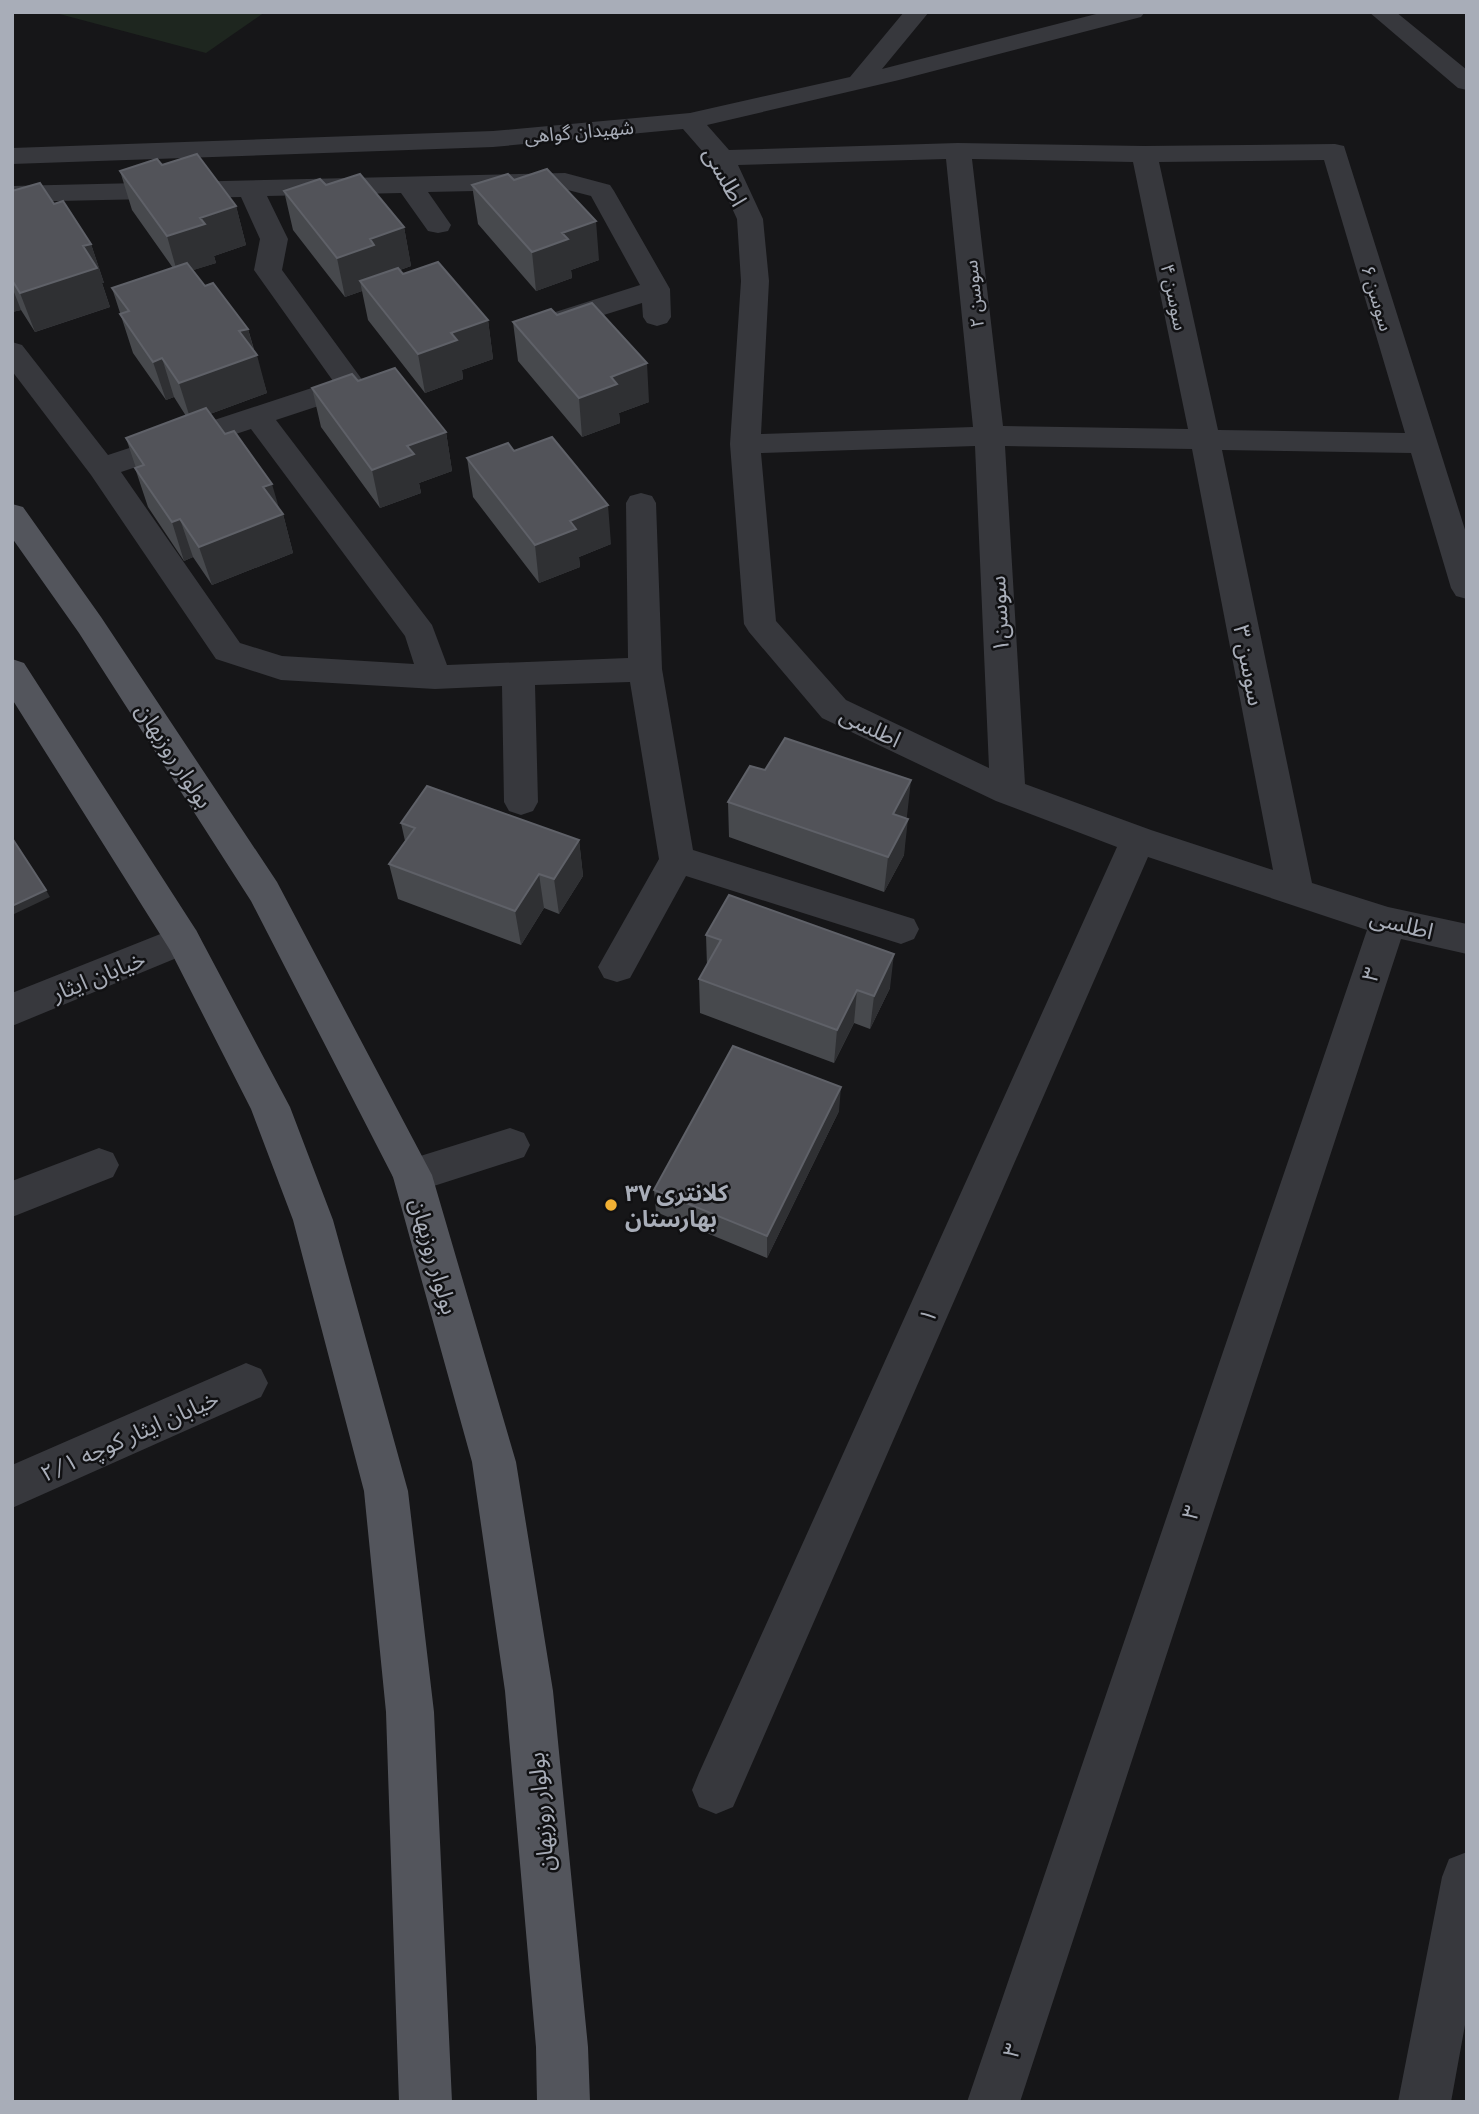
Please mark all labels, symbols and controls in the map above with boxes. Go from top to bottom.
street label: شهیدان گواهی [523,115,635,148]
street label: اطلسی [698,141,754,211]
street label: سوسن ۲ [958,259,989,329]
street label: سوسن ۴ [1156,261,1193,333]
street label: سوسن ۶ [1356,262,1399,334]
street label: سوسن۱ [982,575,1015,653]
street label: سوسن ۳ [1227,622,1272,708]
street label: بولوار روزبهان [130,697,219,813]
street label: اطلسی [836,699,906,753]
street label: اطلسی [1367,902,1437,944]
street label: خیابان ایثار [46,944,149,1008]
street label: ۳ [1355,963,1385,985]
place label: کلانتری ۳۷ بهارستان [625,1178,729,1233]
street label: بولوار روزبهان [404,1195,465,1318]
marker: کلانتری ۳۷ بهارستان [603,1197,619,1213]
street label: ۱ [912,1303,942,1327]
street label: خیابان ایثار کوچه ۲/۱ [36,1383,223,1489]
street label: ۳ [1175,1501,1205,1523]
street label: بولوار روزبهان [521,1751,560,1873]
street label: ۳ [996,2039,1026,2061]

